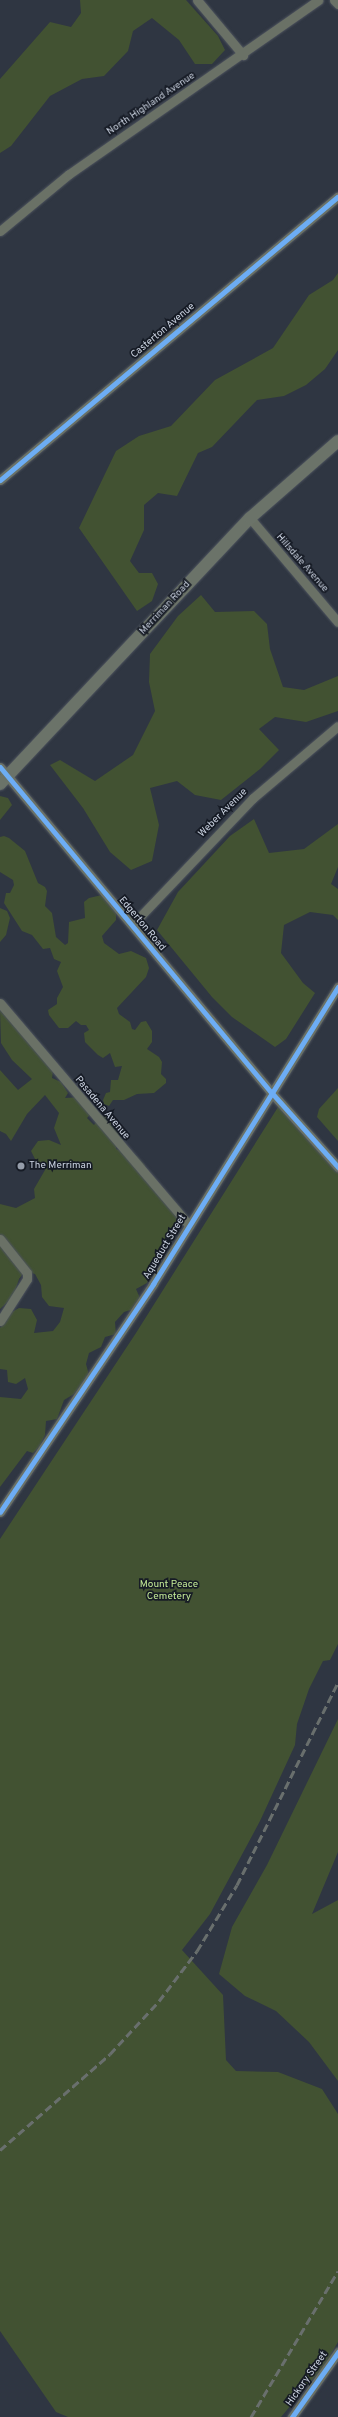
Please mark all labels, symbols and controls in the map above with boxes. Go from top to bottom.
street label: North Highland Avenue [104,70,198,138]
street label: Casterton Avenue [128,301,198,361]
street label: Hillsdale Avenue [273,531,331,595]
street label: Merriman Road [137,579,193,637]
street label: Weber Avenue [196,786,250,840]
street label: Edgerton Road [116,895,168,953]
street label: Pasadena Avenue [72,1074,132,1142]
place label: The Merriman [29,1160,92,1172]
marker: The Merriman [16,1161,26,1171]
street label: Aqueduct Street [141,1213,189,1281]
park label: Mount Peace Cemetery [140,1578,198,1602]
street label: Hickory Street [284,2349,330,2409]

